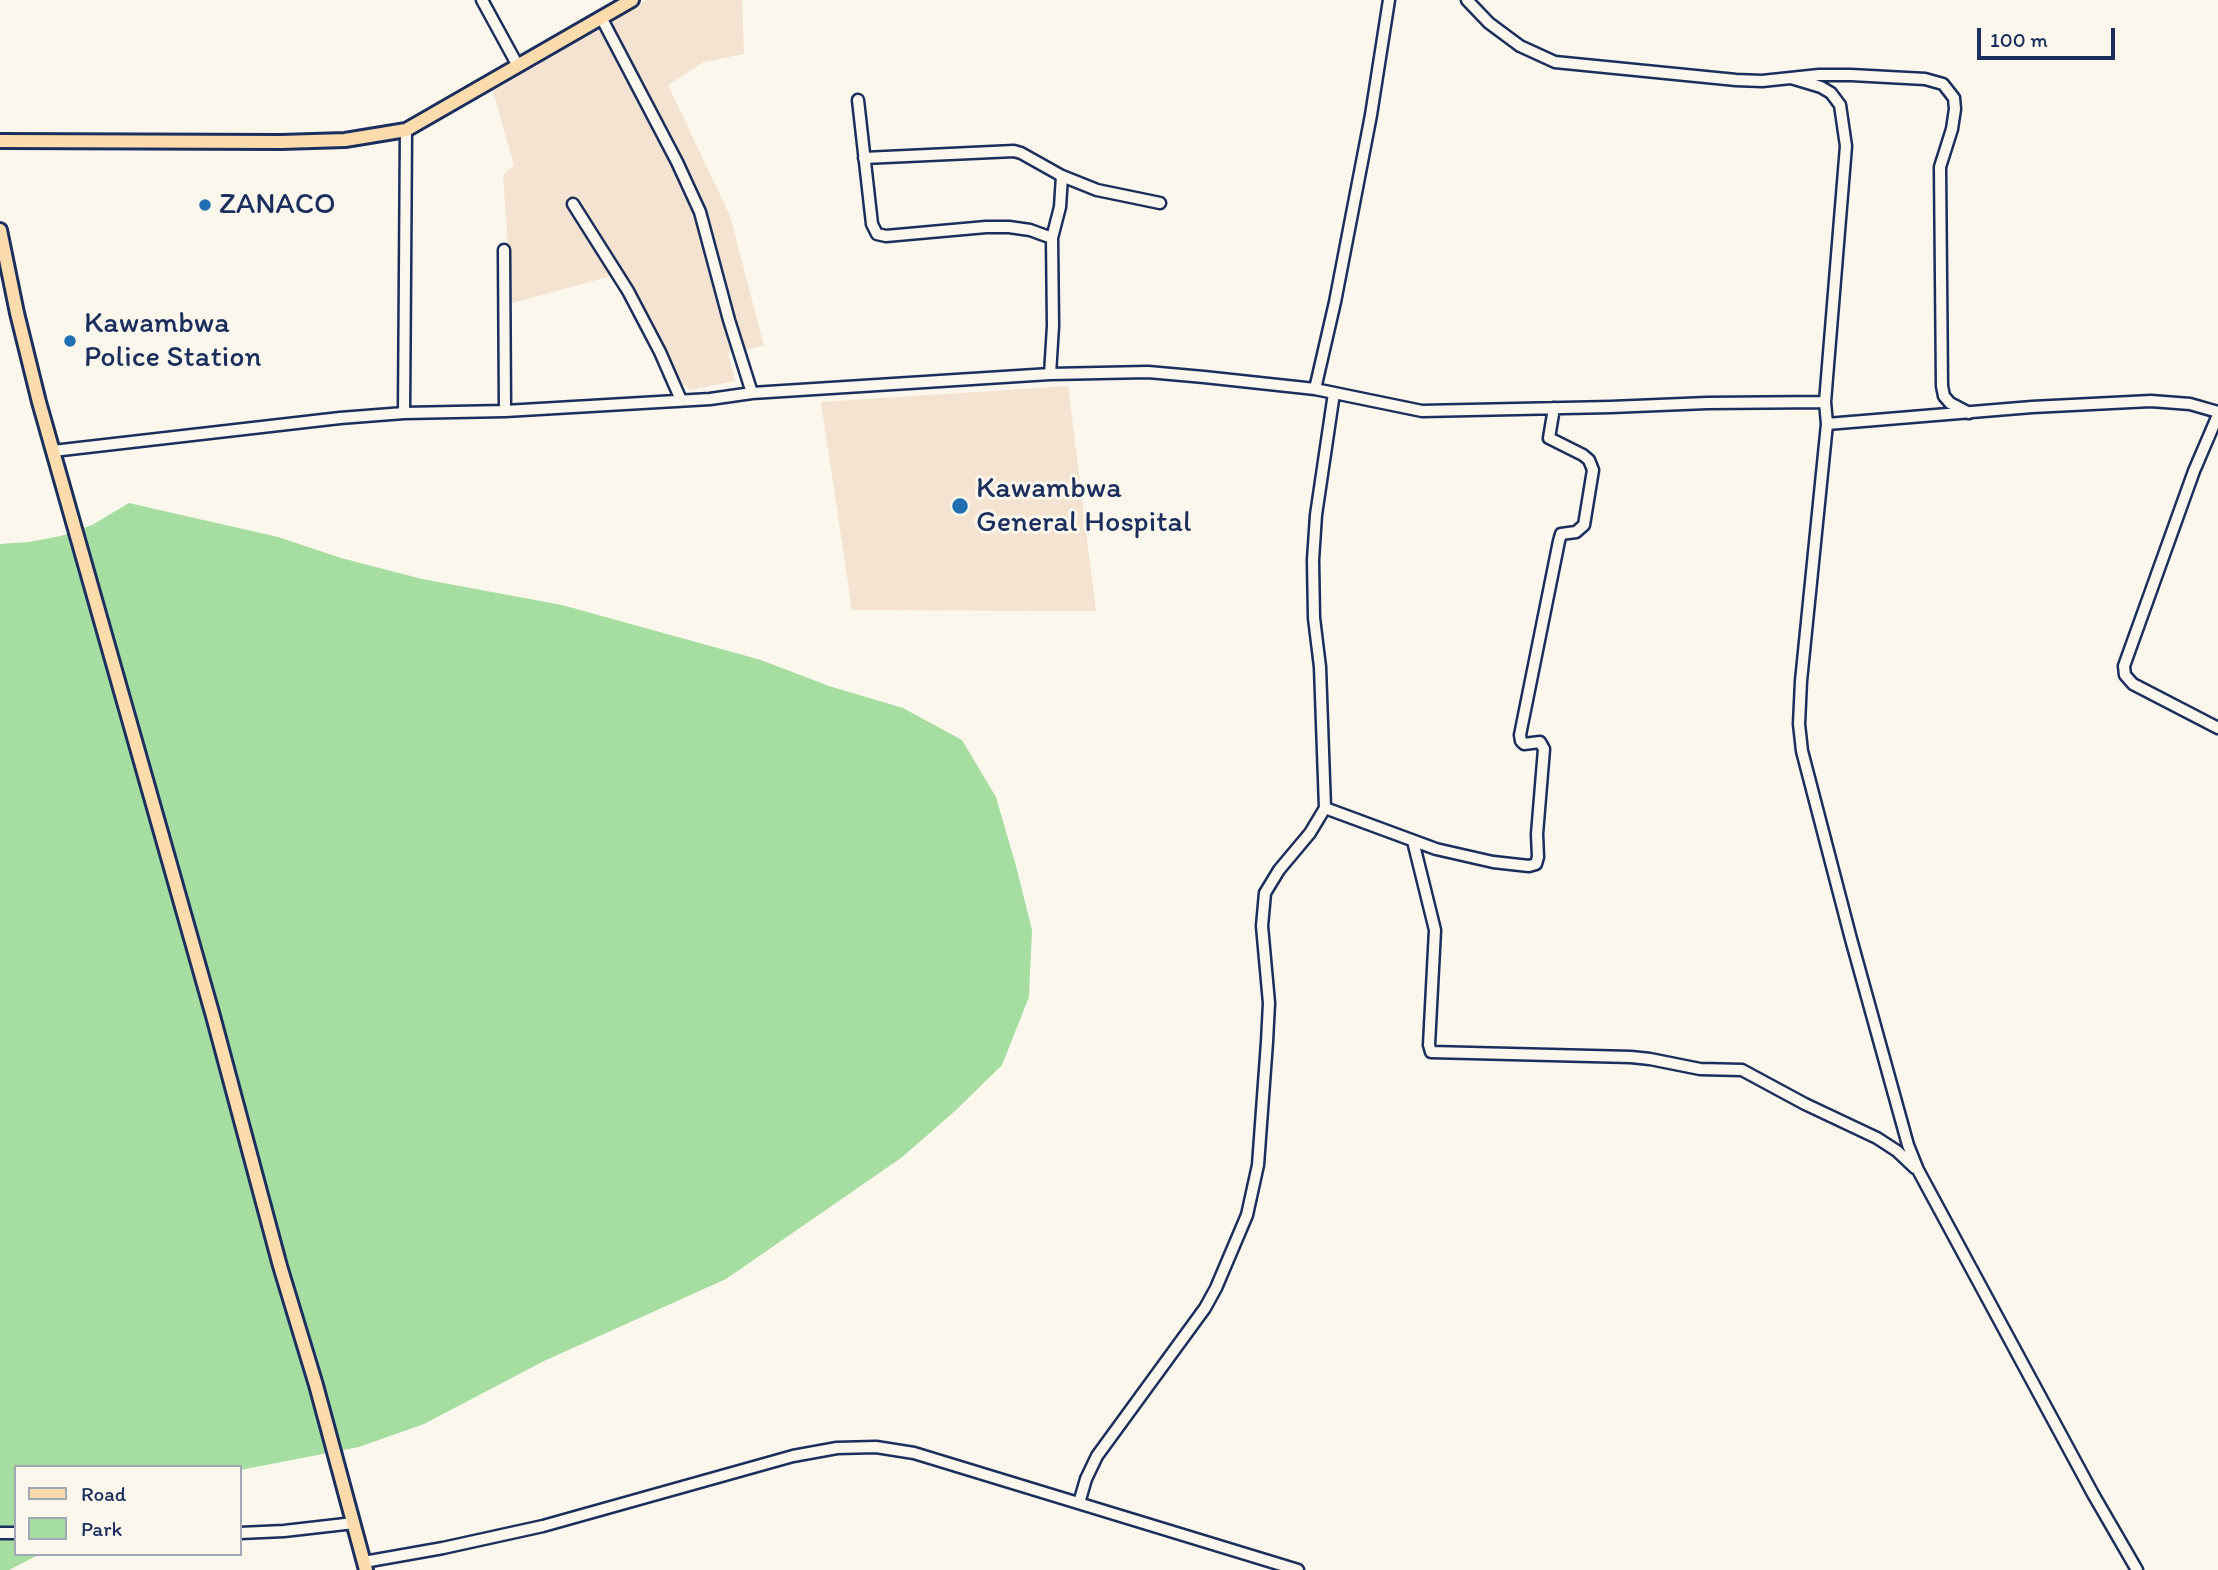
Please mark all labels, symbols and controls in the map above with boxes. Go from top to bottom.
scale bar [1980,14,2118,58]
text: 100 m [1990,27,2048,52]
place label: ZANACO [219,187,336,223]
marker: ZANACO [197,197,213,213]
place label: Kawambwa Police Station [84,306,262,376]
marker: Kawambwa Police Station [62,333,78,349]
place label: Kawambwa General Hospital [976,471,1192,542]
marker: Kawambwa General Hospital [950,496,970,516]
legend [14,1465,242,1556]
text: Road [81,1481,126,1506]
text: Park [81,1516,122,1541]

